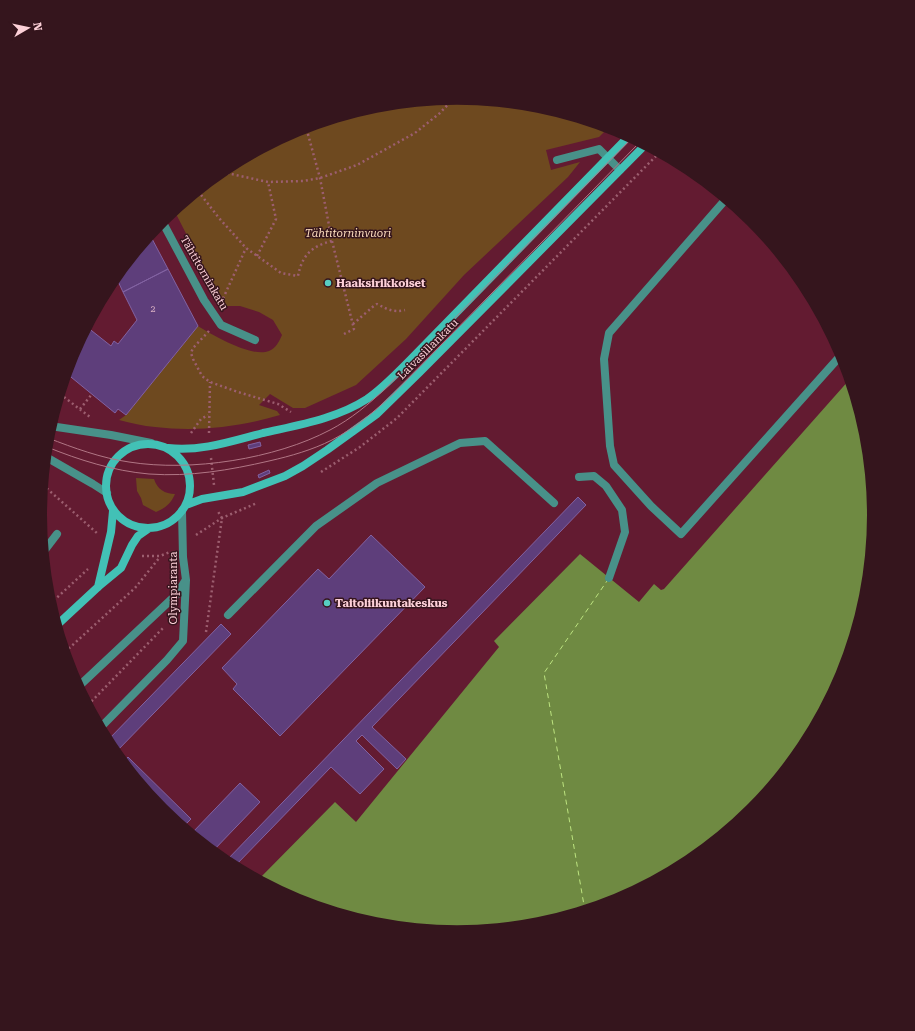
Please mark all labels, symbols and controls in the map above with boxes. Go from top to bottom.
north arrow [8,8,48,48]
text: N [30,21,45,32]
park label: Tähtitorninvuori [305,227,392,240]
street label: Tähtitorninkatu [177,233,231,313]
place label: Haaksirikkoiset [336,277,426,290]
marker: Haaksirikkoiset [323,278,333,288]
house number: 2 [150,304,156,314]
street label: Laivasillankatu [395,316,461,382]
street label: Olympiaranta [167,552,180,624]
place label: Taitoliikuntakeskus [335,597,448,610]
marker: Taitoliikuntakeskus [322,598,332,608]

